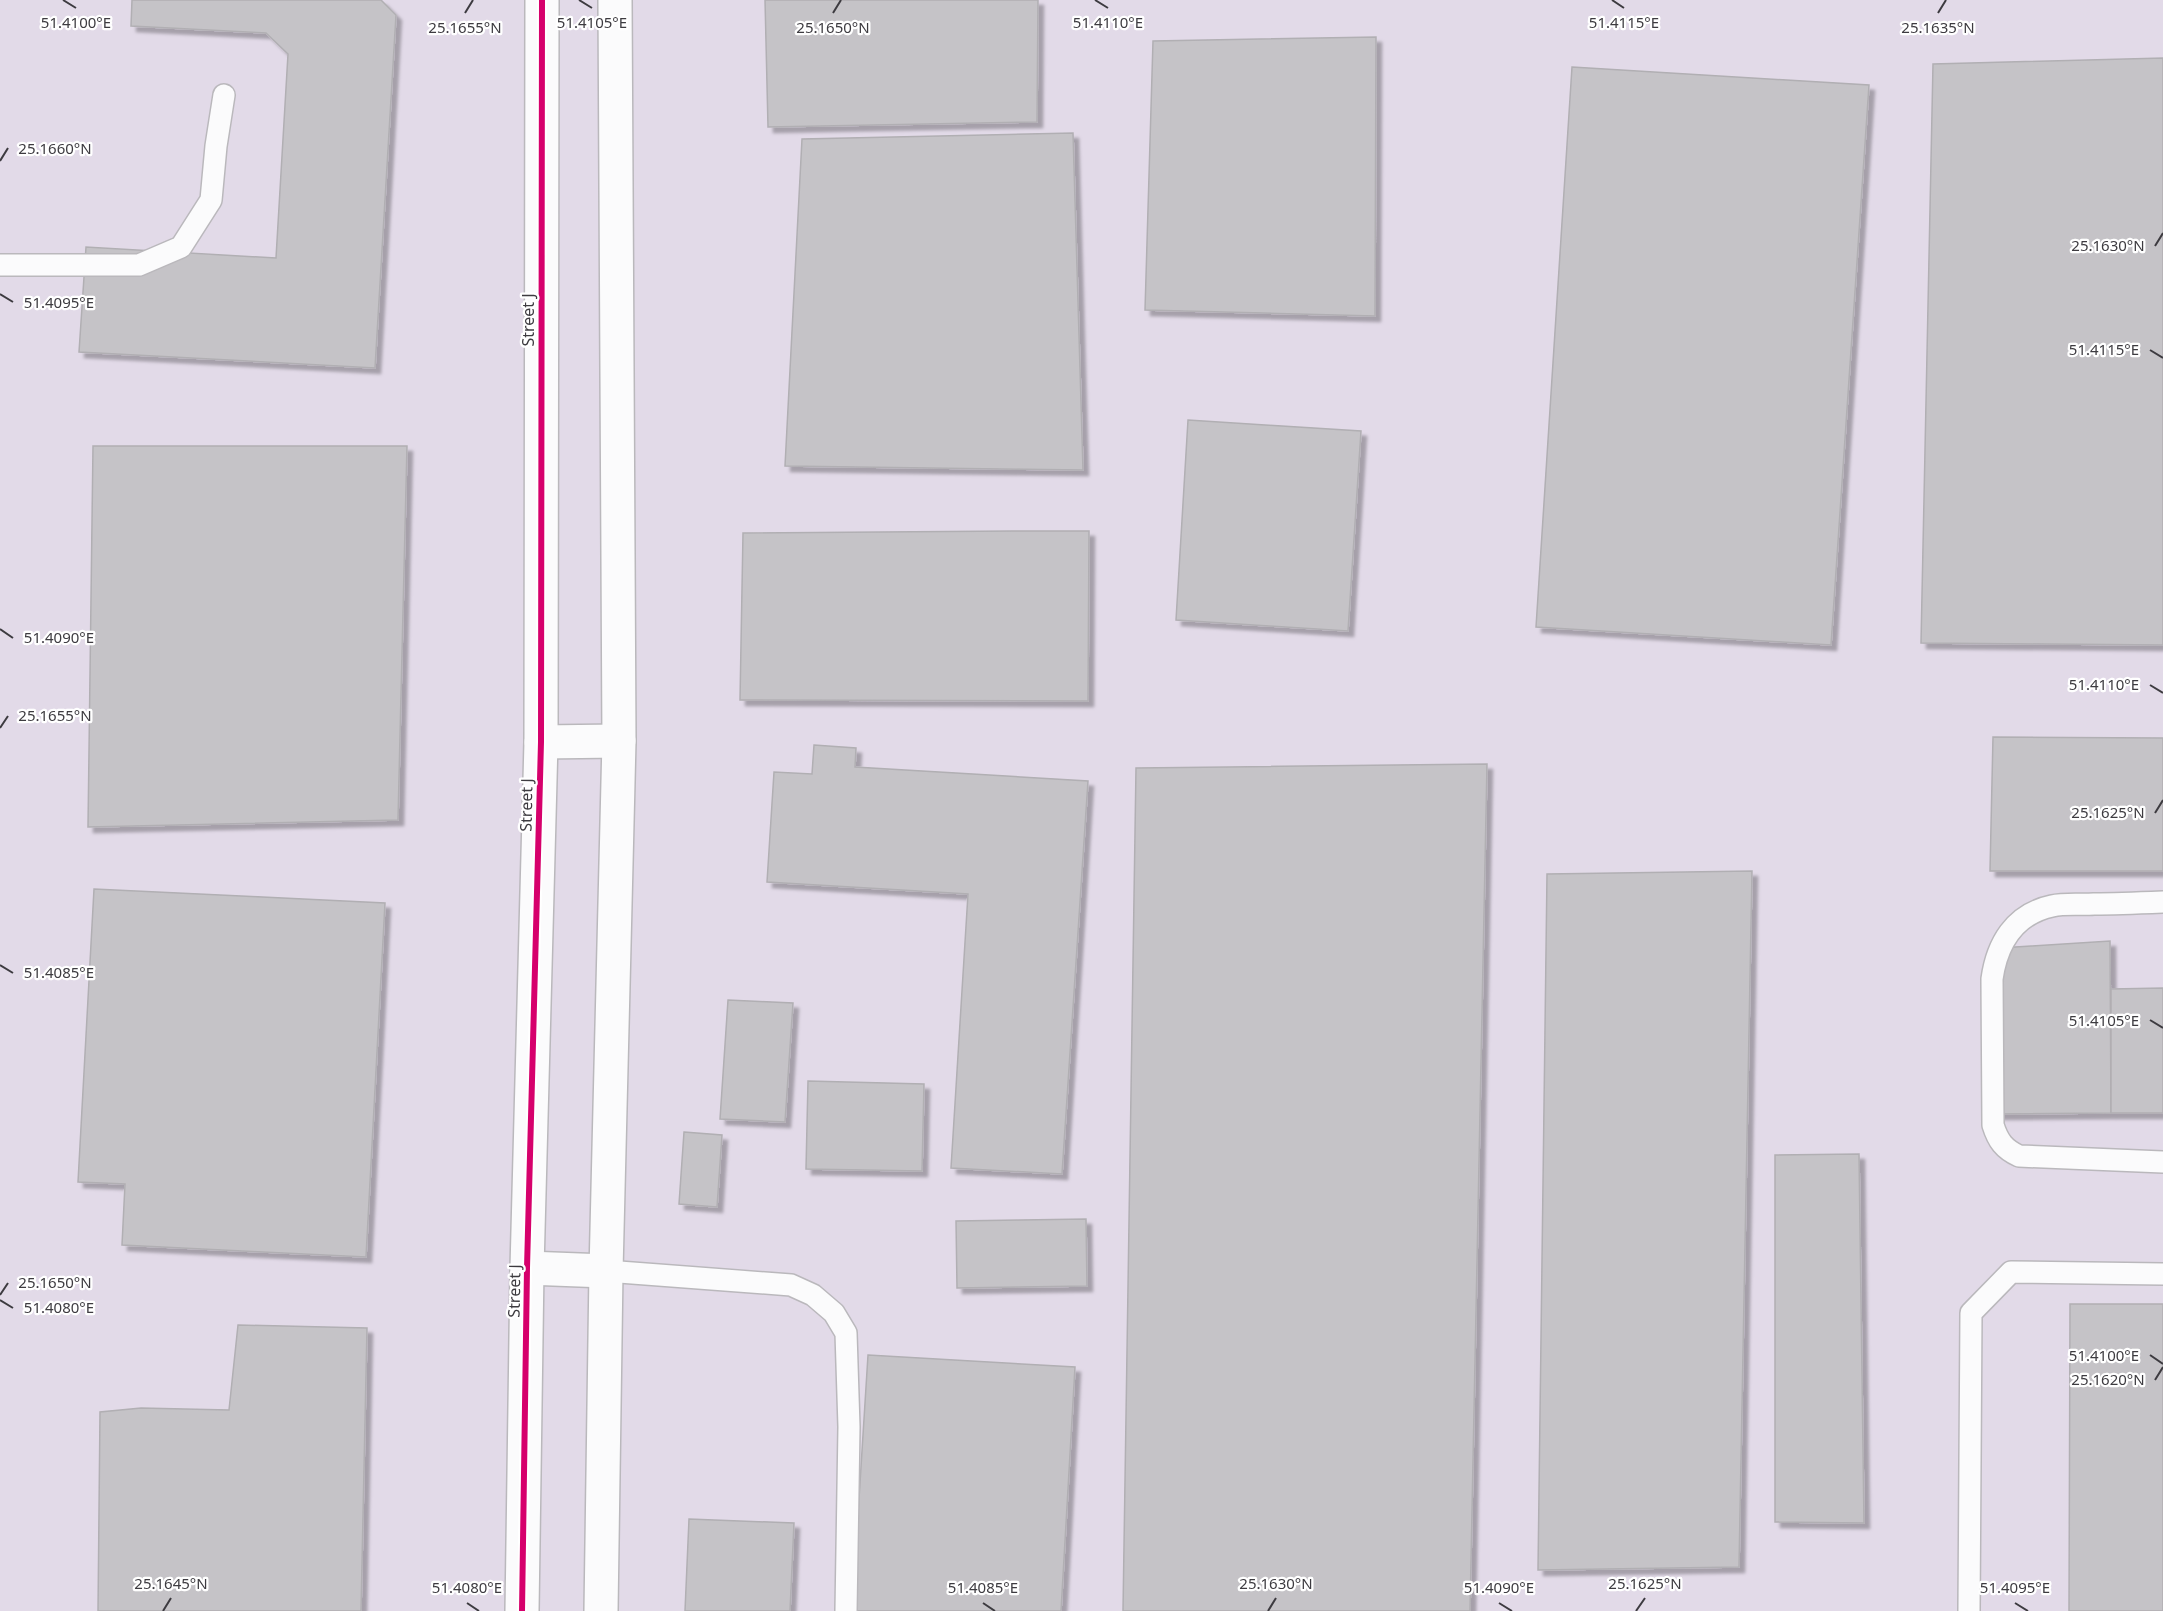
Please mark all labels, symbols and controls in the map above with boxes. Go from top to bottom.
text: 51.4100°E [41,12,111,32]
text: 51.4105°E [557,12,627,32]
text: 51.4110°E [1073,12,1143,32]
text: 51.4115°E [1589,12,1659,32]
text: 25.1655°N [428,17,502,37]
text: 25.1650°N [796,17,870,37]
text: 25.1635°N [1901,17,1975,37]
text: 25.1660°N [18,138,92,158]
text: 25.1630°N [2071,235,2145,255]
text: 51.4095°E [24,292,94,312]
street label: Street J [517,293,539,347]
text: 51.4115°E [2069,339,2139,359]
text: 51.4090°E [24,627,94,647]
text: 51.4110°E [2069,674,2139,694]
text: 25.1655°N [18,705,92,725]
street label: Street J [515,778,537,832]
text: 25.1625°N [2071,802,2145,822]
text: 51.4085°E [24,962,94,982]
text: 51.4105°E [2069,1010,2139,1030]
street label: Street J [503,1264,525,1318]
text: 25.1650°N [18,1272,92,1292]
text: 51.4080°E [24,1297,94,1317]
text: 51.4100°E [2069,1345,2139,1365]
text: 25.1620°N [2071,1369,2145,1389]
text: 25.1645°N [134,1573,208,1593]
text: 25.1630°N [1239,1573,1313,1593]
text: 25.1625°N [1608,1573,1682,1593]
text: 51.4080°E [432,1577,502,1597]
text: 51.4085°E [948,1577,1018,1597]
text: 51.4090°E [1464,1577,1534,1597]
text: 51.4095°E [1980,1577,2050,1597]

